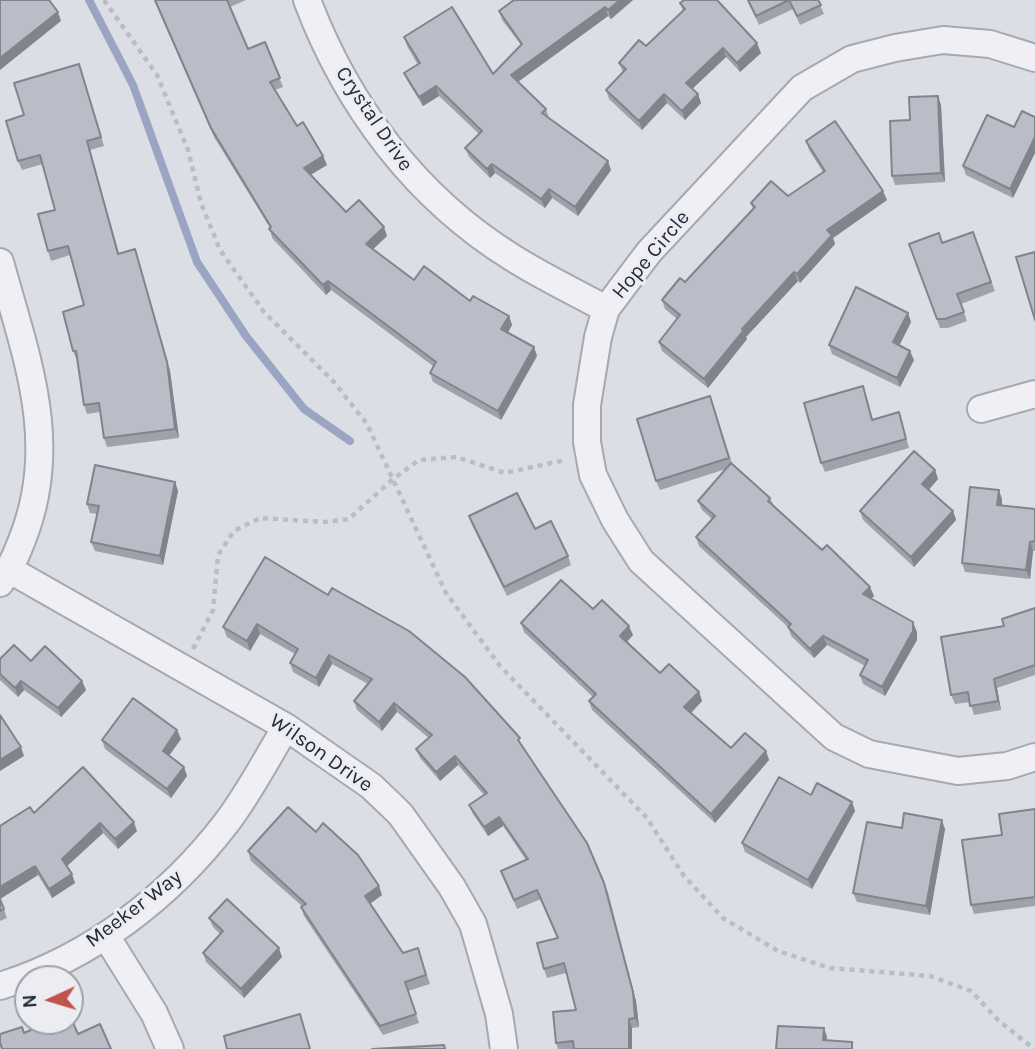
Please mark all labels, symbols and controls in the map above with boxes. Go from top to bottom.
street label: Crystal Drive [330,62,418,176]
street label: Hope Circle [607,206,695,304]
street label: Wilson Drive [265,708,377,798]
street label: Meeker Way [81,865,187,953]
north arrow [14,965,84,1035]
text: N [19,994,41,1009]

